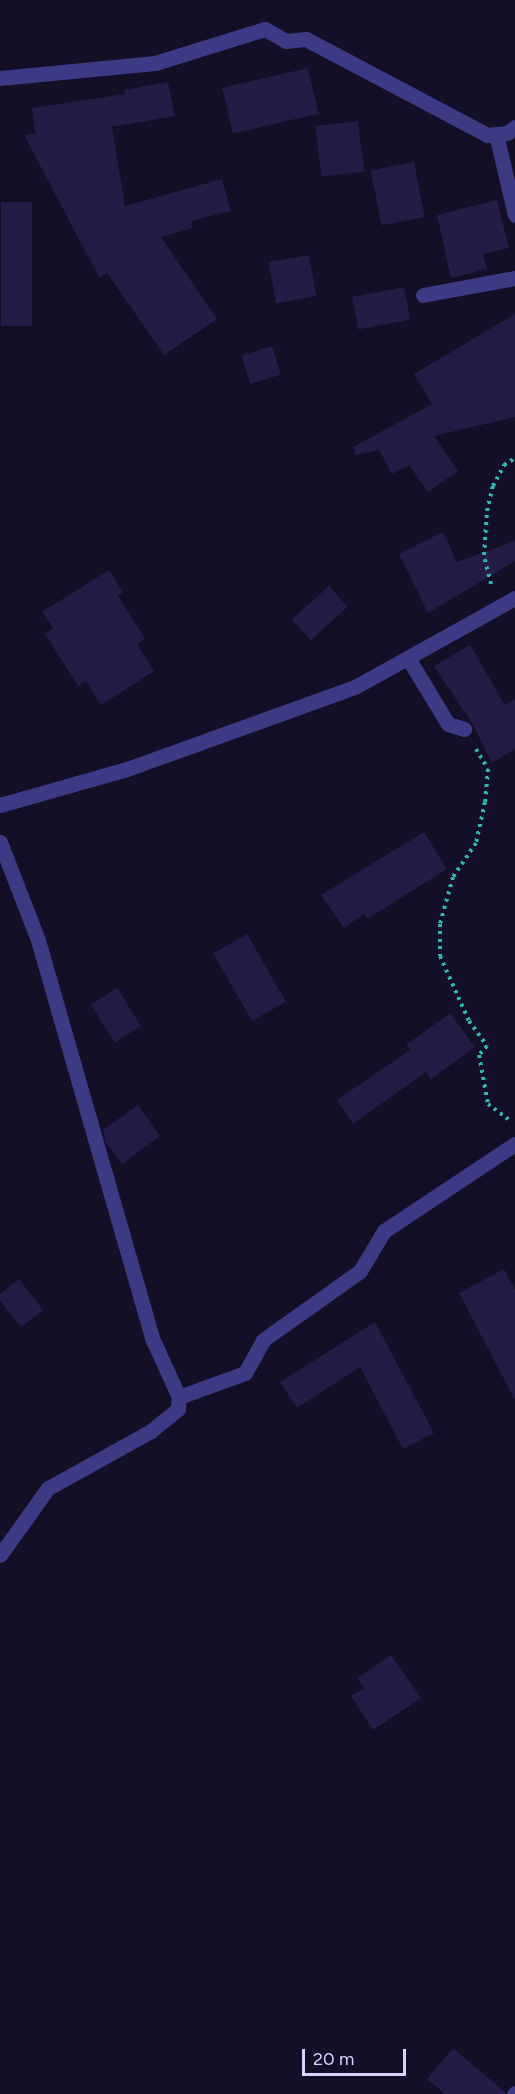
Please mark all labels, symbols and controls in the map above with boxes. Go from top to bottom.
scale bar [305,2037,408,2075]
text: 20 m [313,2048,354,2070]

